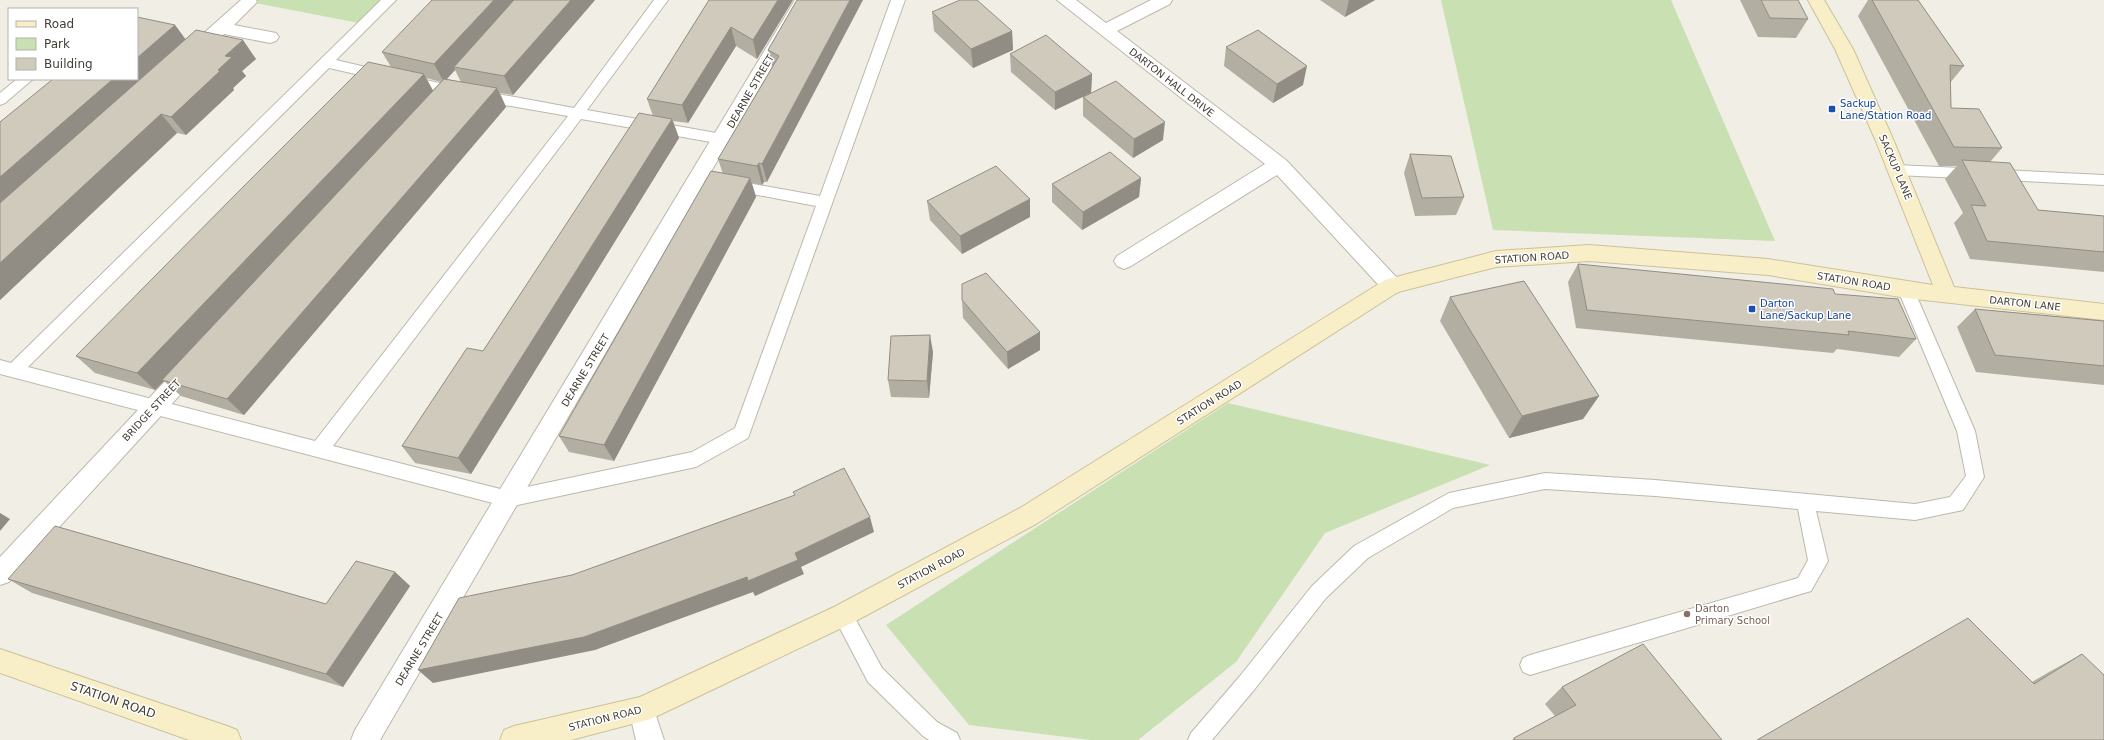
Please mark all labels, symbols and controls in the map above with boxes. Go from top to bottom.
legend [8,8,138,80]
text: Road [44,17,74,31]
text: Park [44,37,70,51]
street label: DARTON HALL DRIVE [1127,46,1216,119]
street label: DEARNE STREET [725,52,776,130]
text: Building [44,57,93,71]
place label: Sackup Lane/Station Road [1840,98,1931,121]
marker: Sackup Lane/Station Road [1827,104,1837,114]
street label: SACKUP LANE [1877,133,1914,201]
street label: STATION ROAD [1494,249,1570,266]
street label: STATION ROAD [1816,270,1892,293]
street label: DARTON LANE [1989,294,2061,313]
place label: Darton Lane/Sackup Lane [1760,298,1851,321]
marker: Darton Lane/Sackup Lane [1747,304,1757,314]
street label: DEARNE STREET [559,331,612,409]
street label: BRIDGE STREET [120,377,183,443]
street label: STATION ROAD [1175,378,1244,427]
street label: STATION ROAD [896,546,967,591]
place label: Darton Primary School [1695,603,1770,626]
marker: Darton Primary School [1682,609,1692,619]
street label: DEARNE STREET [393,610,446,688]
street label: STATION ROAD [68,679,158,721]
street label: STATION ROAD [568,704,643,733]

